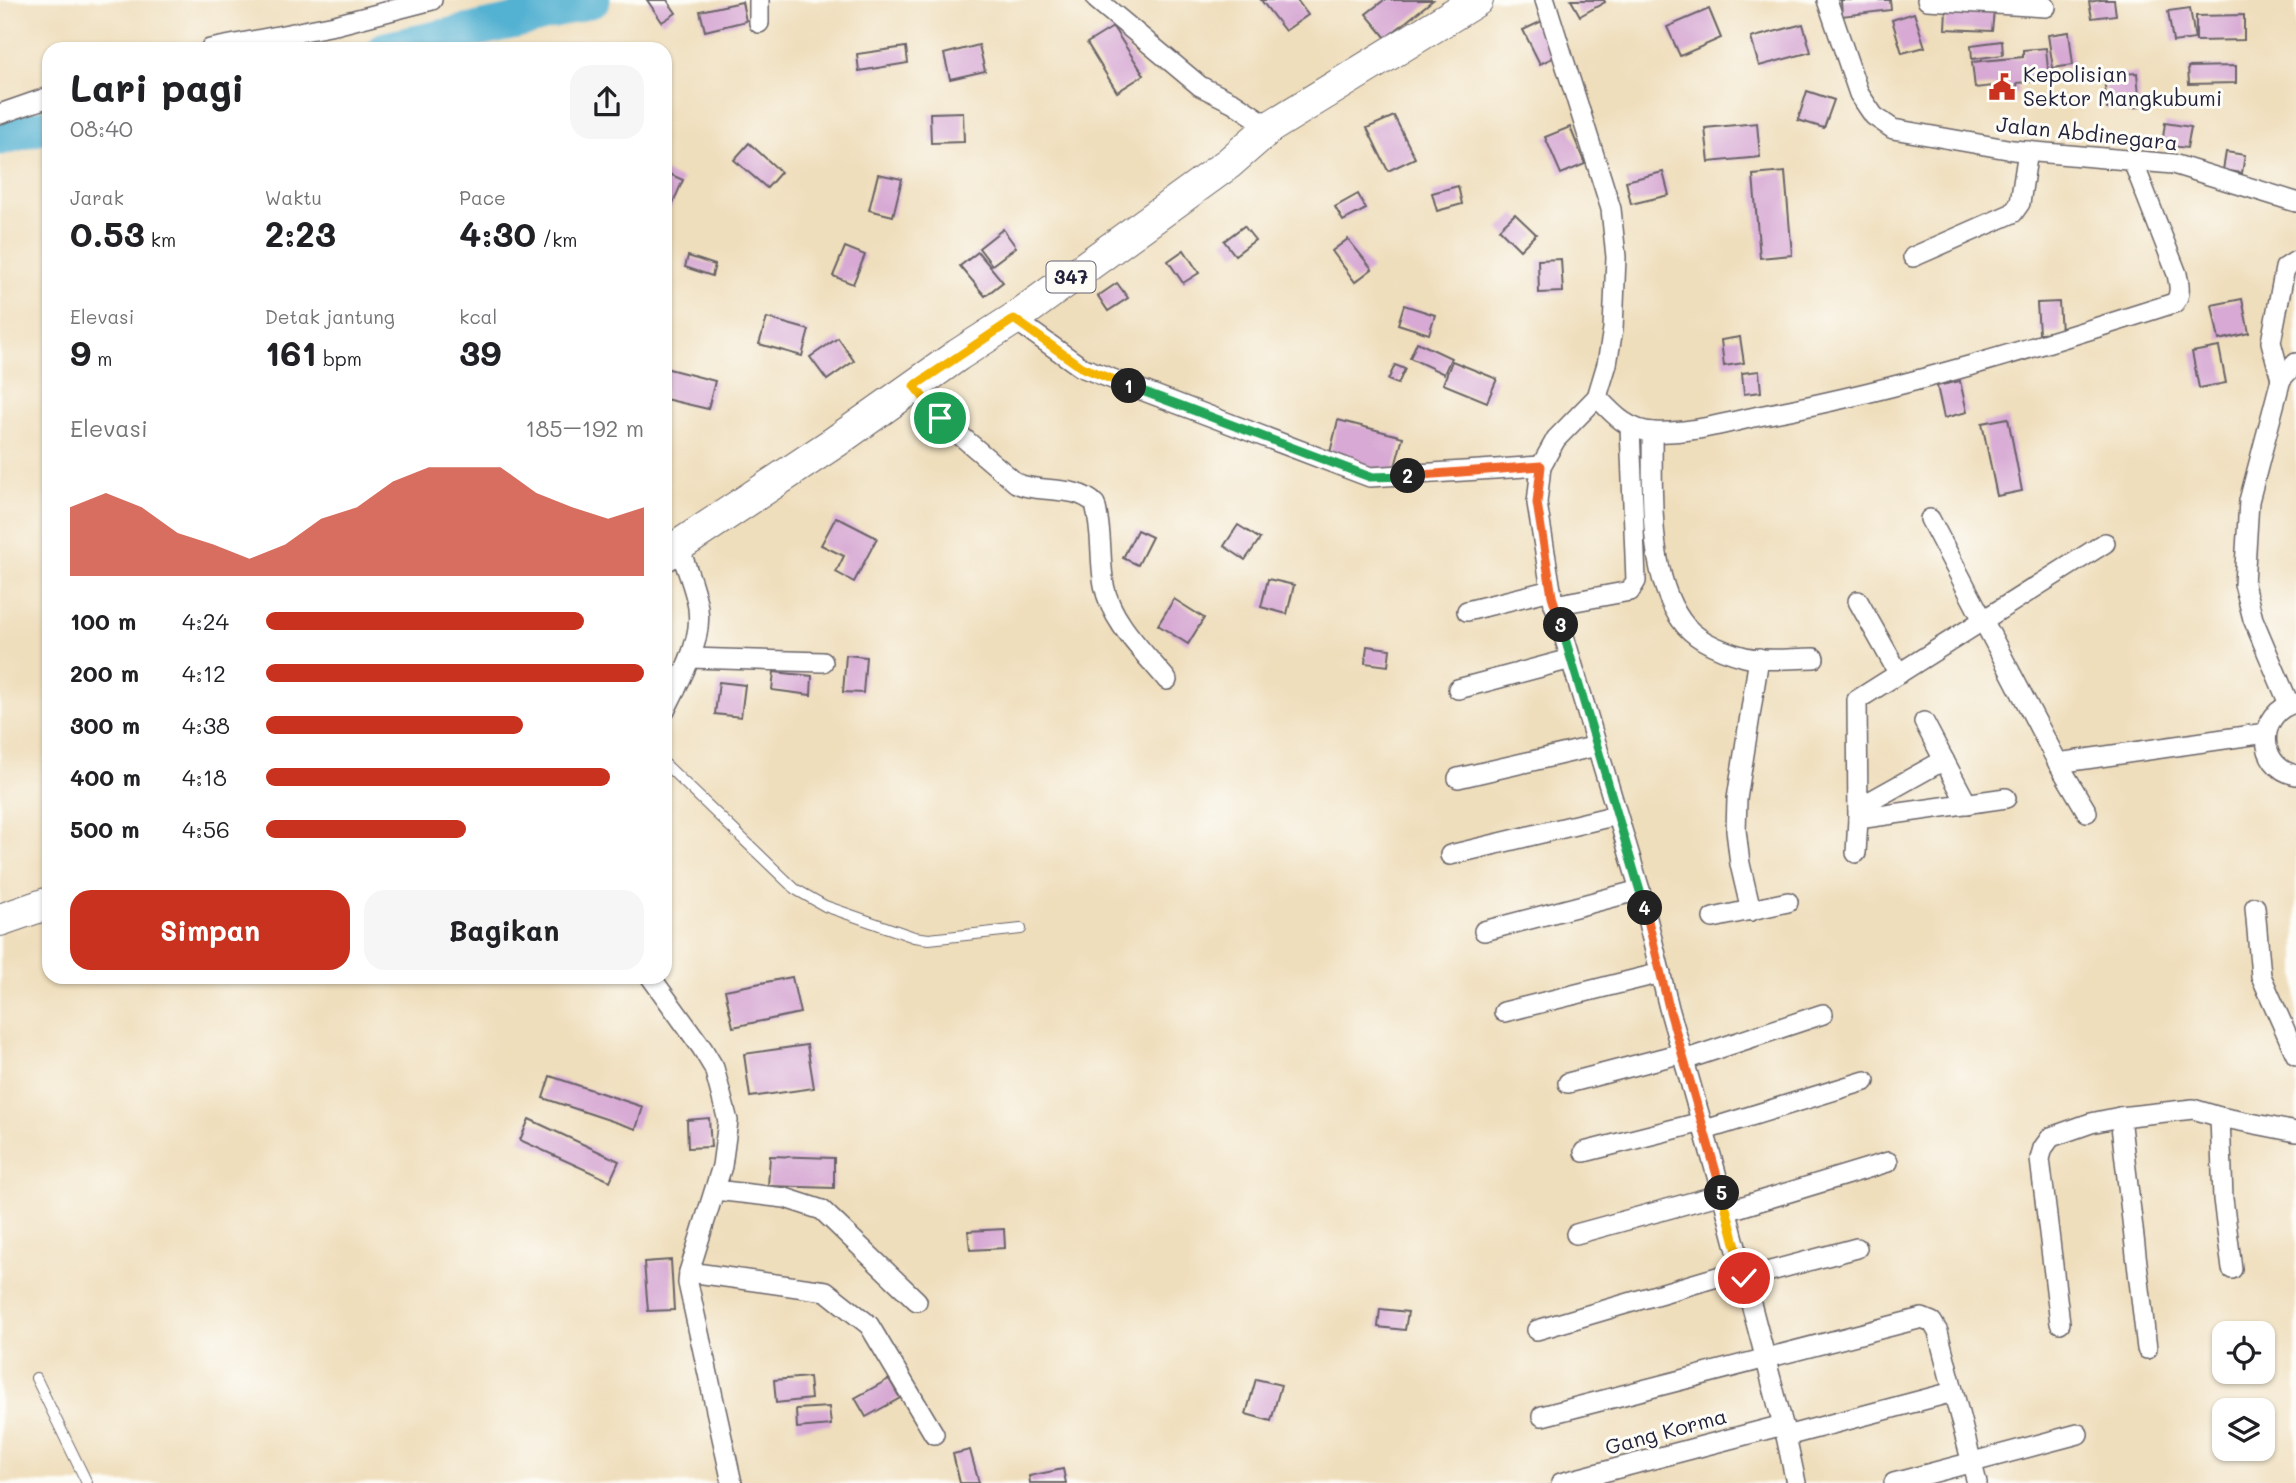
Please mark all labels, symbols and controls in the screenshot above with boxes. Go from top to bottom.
place label: Kepolisian Sektor Mangkubumi [2023,60,2222,111]
text: Lari pagi [70,62,244,112]
button: share [570,65,644,139]
public building icon: Kepolisian Sektor Mangkubumi [1987,72,2017,102]
street label: Jalan Abdinegara [1995,110,2179,155]
text: 08:40 [70,113,133,143]
text: Jarak [70,185,124,210]
text: Waktu [265,185,322,210]
text: Pace [459,185,506,210]
text: 0.53 [70,210,145,256]
text: 2:23 [265,210,336,256]
text: 4:30 [459,210,536,256]
text: km [145,227,176,252]
text: /km [536,227,577,252]
road number: 347 [1046,262,1096,292]
text: Elevasi [70,304,134,329]
text: Detak jantung [265,304,395,329]
text: kcal [459,304,497,329]
text: 9 [70,329,91,375]
text: 161 [265,329,317,375]
text: 39 [459,329,501,375]
text: m [91,346,112,371]
text: bpm [317,346,362,371]
pin: 1 [1112,368,1146,404]
text: 1 [1124,373,1133,398]
pin [910,388,970,448]
icon: arrive [921,399,959,437]
text: Elevasi [70,413,148,443]
text: 185–192 m [525,413,644,443]
pin: 2 [1390,458,1426,494]
text: 2 [1402,463,1413,488]
text: 100 m [70,606,136,636]
text: 4:24 [182,606,229,636]
pin: 3 [1544,608,1578,642]
text: 3 [1555,612,1566,637]
text: 200 m [70,658,139,688]
text: 4:12 [182,658,226,688]
text: 300 m [70,710,140,740]
text: 4:38 [182,710,230,740]
text: 400 m [70,762,141,792]
text: 4:18 [182,762,227,792]
text: 500 m [70,814,140,844]
text: 4:56 [182,814,230,844]
button: Simpan [70,890,350,970]
button: Bagikan [364,890,644,970]
pin: 4 [1628,890,1662,926]
text: 4 [1638,895,1651,920]
pin: 5 [1704,1176,1740,1210]
text: 5 [1716,1180,1727,1205]
pin [1714,1248,1774,1308]
icon: check [1725,1259,1763,1297]
map controls [2212,1321,2275,1461]
button: locate [2212,1321,2275,1384]
button: layers [2212,1398,2275,1461]
street label: Gang Korma [1602,1401,1729,1460]

